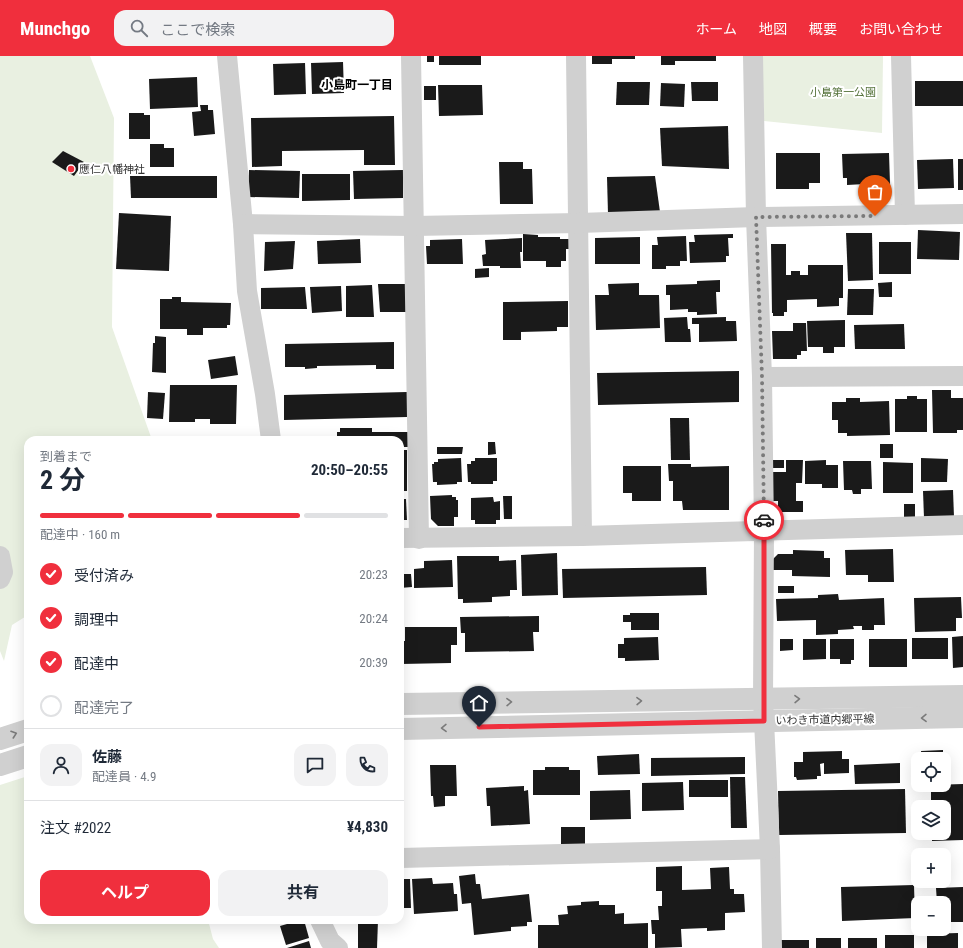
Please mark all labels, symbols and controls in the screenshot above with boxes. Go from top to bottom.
search box [114,10,394,46]
text: Munchgo [20,17,90,40]
icon: search [128,17,150,39]
text: ここで検索 [160,21,235,39]
text: ホーム [695,21,737,37]
text: 地図 [759,21,787,37]
text: 概要 [809,21,837,37]
text: お問い合わせ [859,21,943,37]
district label: 小島町一丁目 [321,78,393,92]
park label: 小島第一公園 [810,86,876,99]
place label: 應仁八幡神社 [79,163,145,176]
marker: 應仁八幡神社 [66,164,76,174]
pin [858,175,892,216]
icon: bag [864,181,886,203]
text: 到着まで [40,449,92,464]
text: 20:50–20:55 [311,461,388,479]
text: 2 分 [40,465,85,495]
courier [744,500,784,540]
icon: car [753,509,775,531]
text: 配達中 · 160 m [40,527,120,542]
icon: check [40,563,62,585]
text: 受付済み [74,567,134,585]
text: 20:23 [359,567,388,582]
icon: check [40,607,62,629]
text: 調理中 [74,611,119,629]
text: 20:24 [359,611,388,626]
icon: check [40,651,62,673]
text: 配達中 [74,655,119,673]
text: 20:39 [359,655,388,670]
pin [462,686,496,727]
icon: home [468,692,490,714]
one-way arrow [794,695,800,703]
one-way arrow [636,697,642,705]
one-way arrow [506,698,512,707]
text: 配達完了 [74,699,134,717]
street label: いわき市道内郷平線 [775,713,875,727]
one-way arrow [921,714,927,722]
one-way arrow [441,724,447,732]
one-way arrow [10,730,17,739]
button: person [40,744,82,786]
button: chat [294,744,336,786]
button: phone [346,744,388,786]
text: 佐藤 [92,748,122,766]
map controls [911,752,951,936]
button: locate [911,752,951,792]
text: 配達員 · 4.9 [92,769,156,784]
button: layers [911,800,951,840]
text: ¥4,830 [347,818,388,836]
text: 注文 #2022 [40,819,111,837]
button: + [911,848,951,888]
button: ヘルプ [40,870,210,916]
button: 共有 [218,870,388,916]
button: − [911,896,951,936]

